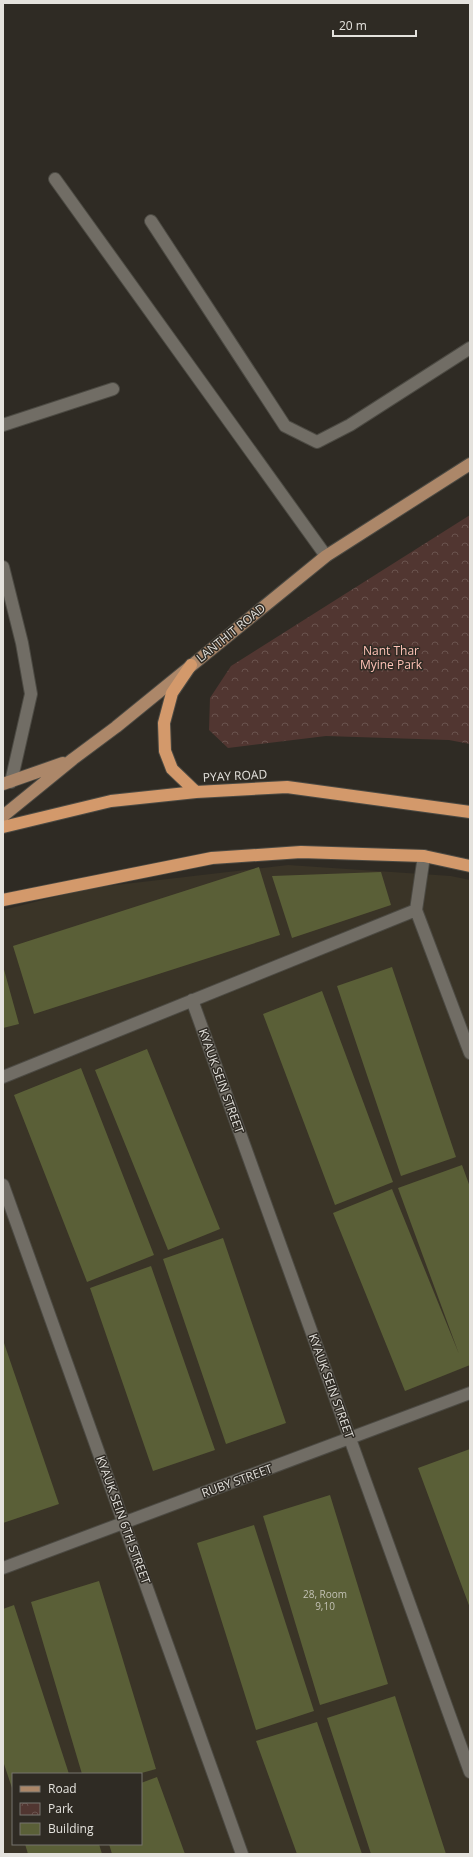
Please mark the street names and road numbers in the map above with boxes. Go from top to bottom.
street label: LANTHIT ROAD [193,599,269,666]
street label: PYAY ROAD [202,765,268,786]
street label: KYAUK SEIN STREET [195,1026,248,1136]
street label: KYAUK SEIN STREET [305,1331,358,1441]
street label: KYAUK SEIN 6TH STREET [92,1453,155,1587]
street label: RUBY STREET [199,1460,275,1501]

